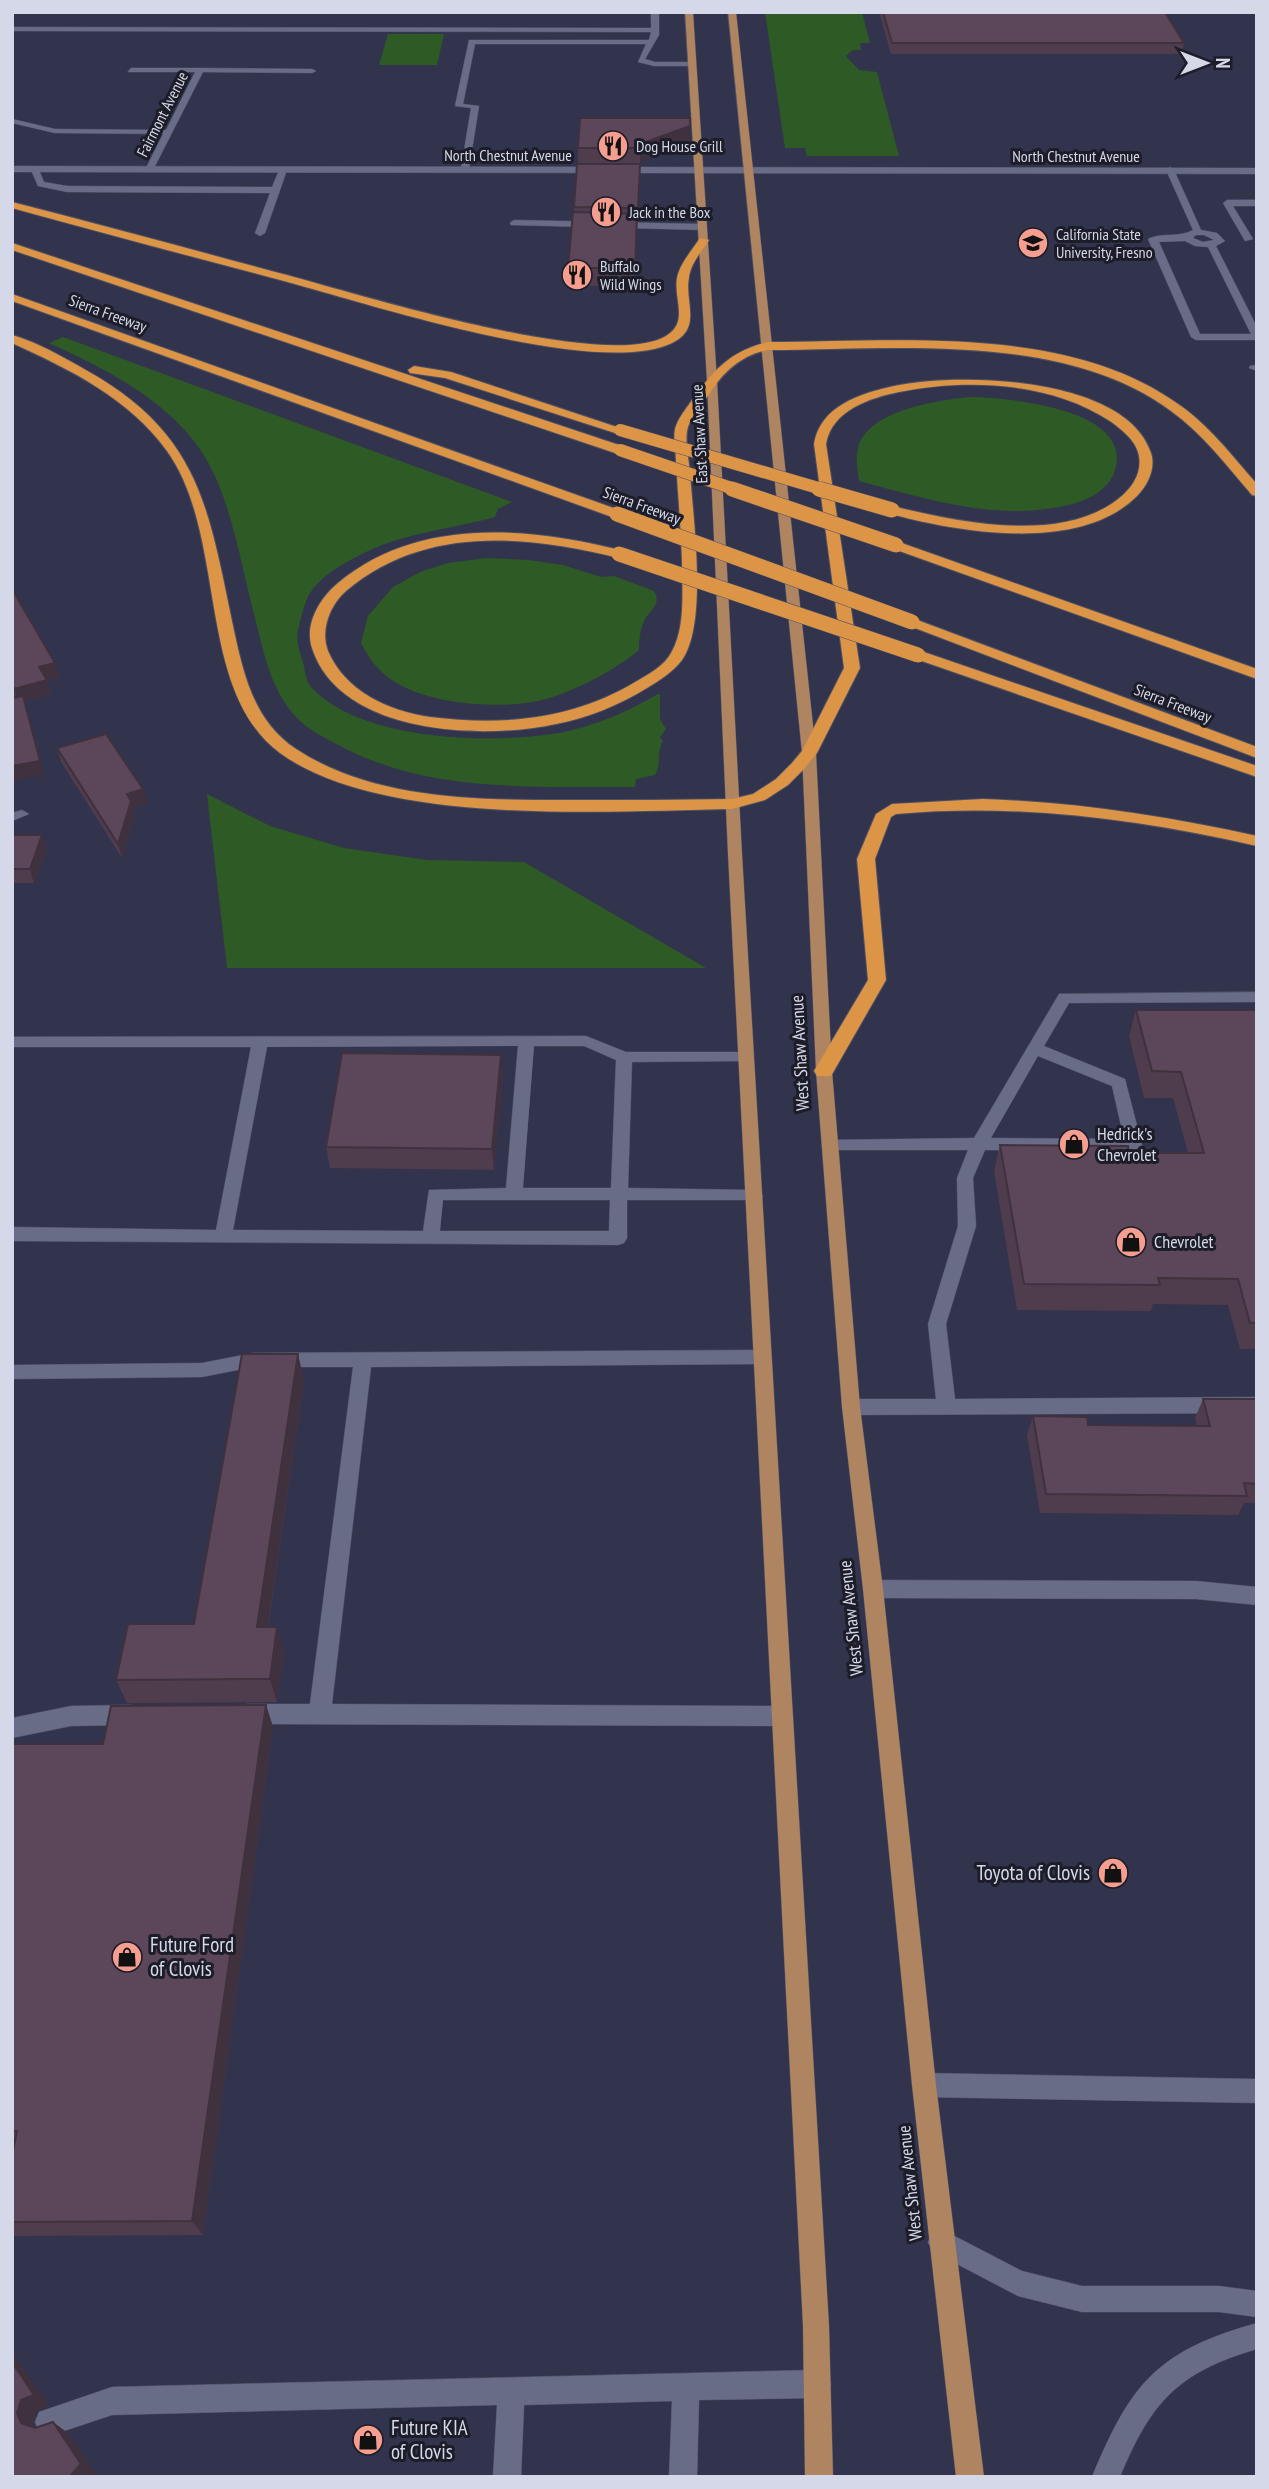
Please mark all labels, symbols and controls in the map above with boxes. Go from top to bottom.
north arrow [1171,28,1241,98]
text: N [1211,58,1235,68]
street label: Fairmont Avenue [132,68,192,160]
restaurant icon: Dog House Grill [596,129,630,163]
place label: Dog House Grill [636,136,723,156]
street label: North Chestnut Avenue [444,145,572,165]
street label: North Chestnut Avenue [1012,146,1140,166]
restaurant icon: Jack in the Box [589,195,623,229]
place label: Jack in the Box [628,202,711,222]
place label: California State University, Fresno [1056,224,1153,262]
school or university icon: California State University, Fresno [1016,226,1050,260]
place label: Buffalo Wild Wings [600,256,662,294]
restaurant icon: Buffalo Wild Wings [560,258,594,292]
street label: Sierra Freeway [66,290,150,336]
street label: East Shaw Avenue [686,384,712,484]
street label: Sierra Freeway [600,482,684,528]
street label: Sierra Freeway [1131,679,1215,727]
street label: West Shaw Avenue [785,995,814,1111]
place label: Hedrick's Chevrolet [1097,1122,1157,1166]
shop icon: Hedrick's Chevrolet [1057,1127,1091,1161]
shop icon: Chevrolet [1114,1225,1148,1259]
place label: Chevrolet [1154,1230,1214,1253]
street label: West Shaw Avenue [833,1559,868,1677]
shop icon: Toyota of Clovis [1096,1856,1130,1890]
place label: Toyota of Clovis [976,1859,1090,1886]
place label: Future Ford of Clovis [150,1931,234,1982]
shop icon: Future Ford of Clovis [110,1940,144,1974]
street label: West Shaw Avenue [892,2124,927,2242]
place label: Future KIA of Clovis [391,2414,468,2465]
shop icon: Future KIA of Clovis [351,2423,385,2457]

